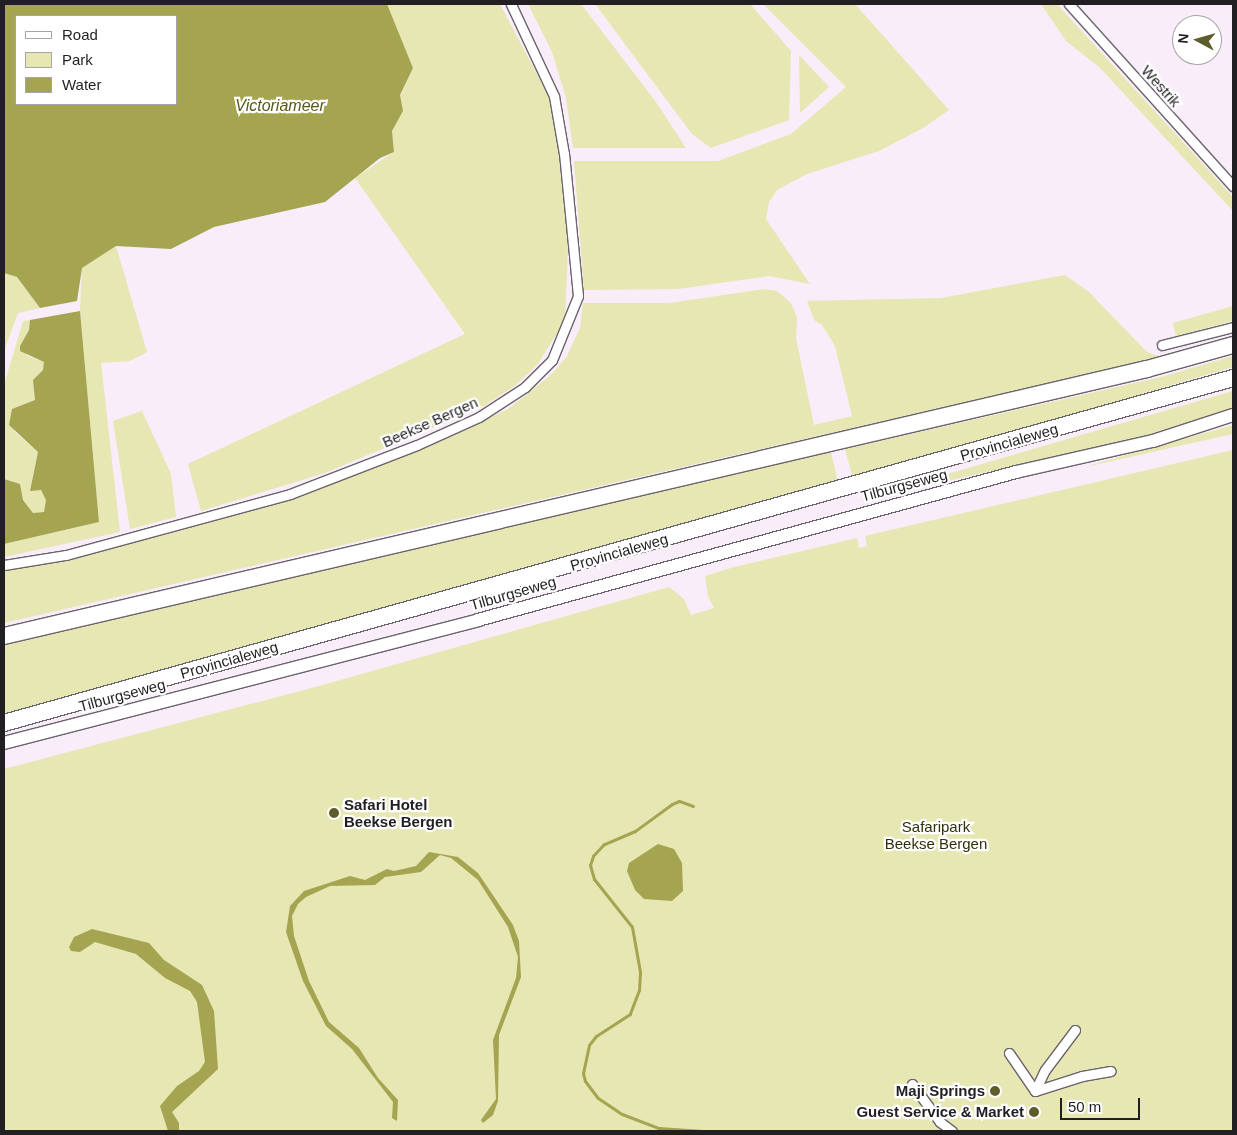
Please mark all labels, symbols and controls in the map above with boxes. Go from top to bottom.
legend [15,15,178,105]
north arrow [1172,15,1222,65]
text: Road [62,26,98,43]
text: N [1175,33,1192,44]
text: Park [62,51,93,68]
street label: Westrik [1138,62,1184,110]
text: Water [62,76,101,93]
water label: Victoriameer [235,96,325,116]
street label: Beekse Bergen [379,393,481,451]
street label: Provincialeweg [958,419,1060,465]
street label: Tilburgseweg [859,465,949,505]
street label: Provincialeweg [568,529,670,575]
street label: Tilburgseweg [468,572,558,614]
street label: Provincialeweg [178,637,280,683]
street label: Tilburgseweg [77,675,167,715]
place label: Safari Hotel Beekse Bergen [344,795,452,830]
marker: Safari Hotel Beekse Bergen [328,807,340,819]
park label: Safaripark Beekse Bergen [885,817,987,852]
place label: Maji Springs [896,1082,985,1100]
marker: Maji Springs [989,1085,1001,1097]
scale bar [1062,1088,1142,1120]
text: 50 m [1068,1098,1101,1115]
place label: Guest Service & Market [856,1103,1024,1121]
marker: Guest Service & Market [1028,1106,1040,1118]

